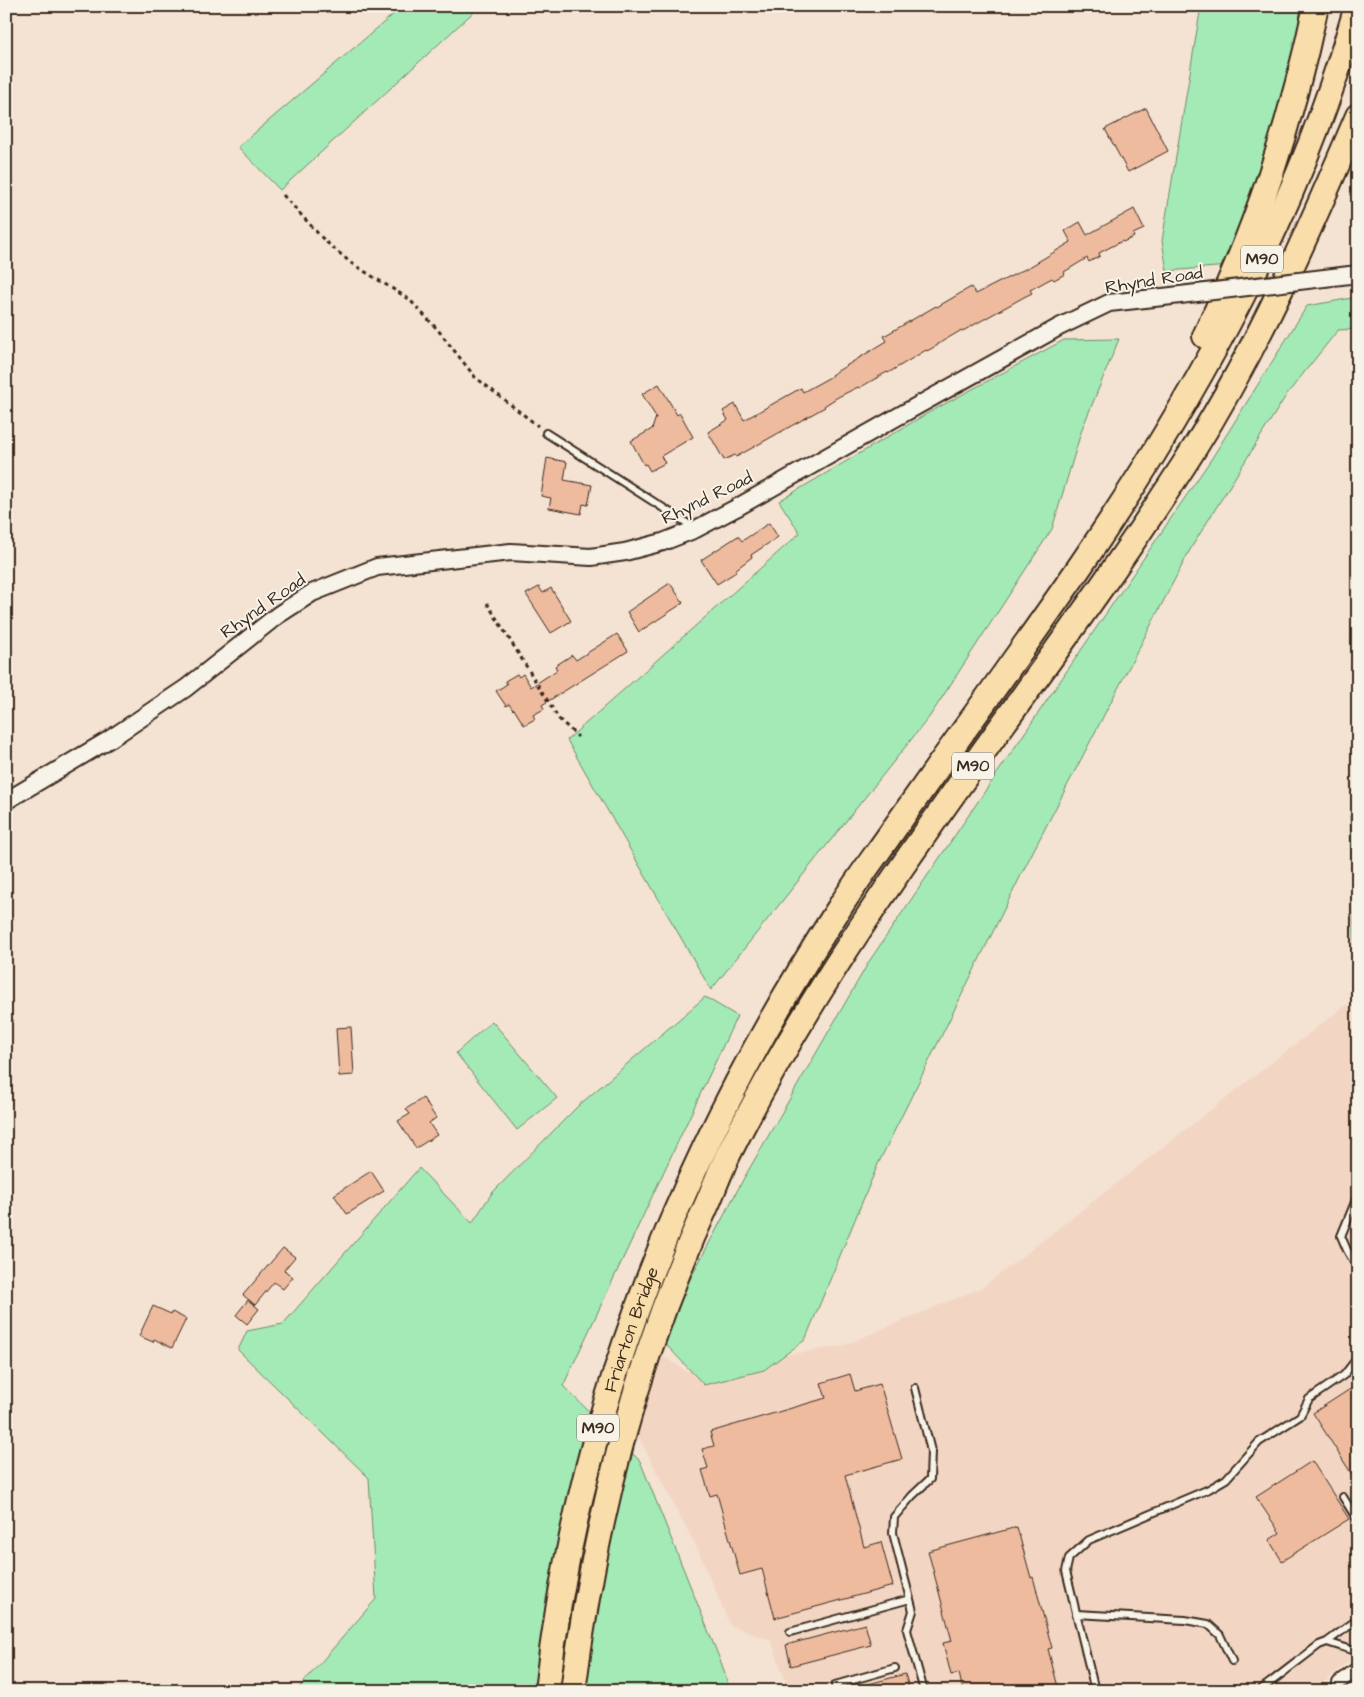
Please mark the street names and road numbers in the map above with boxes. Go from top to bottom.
road number: M90 [1241,245,1283,272]
street label: Rhynd Road [1103,260,1205,301]
street label: Rhynd Road [657,465,757,532]
street label: Rhynd Road [216,568,311,645]
road number: M90 [952,752,994,779]
street label: Friarton Bridge [597,1263,665,1395]
road number: M90 [577,1415,619,1442]

